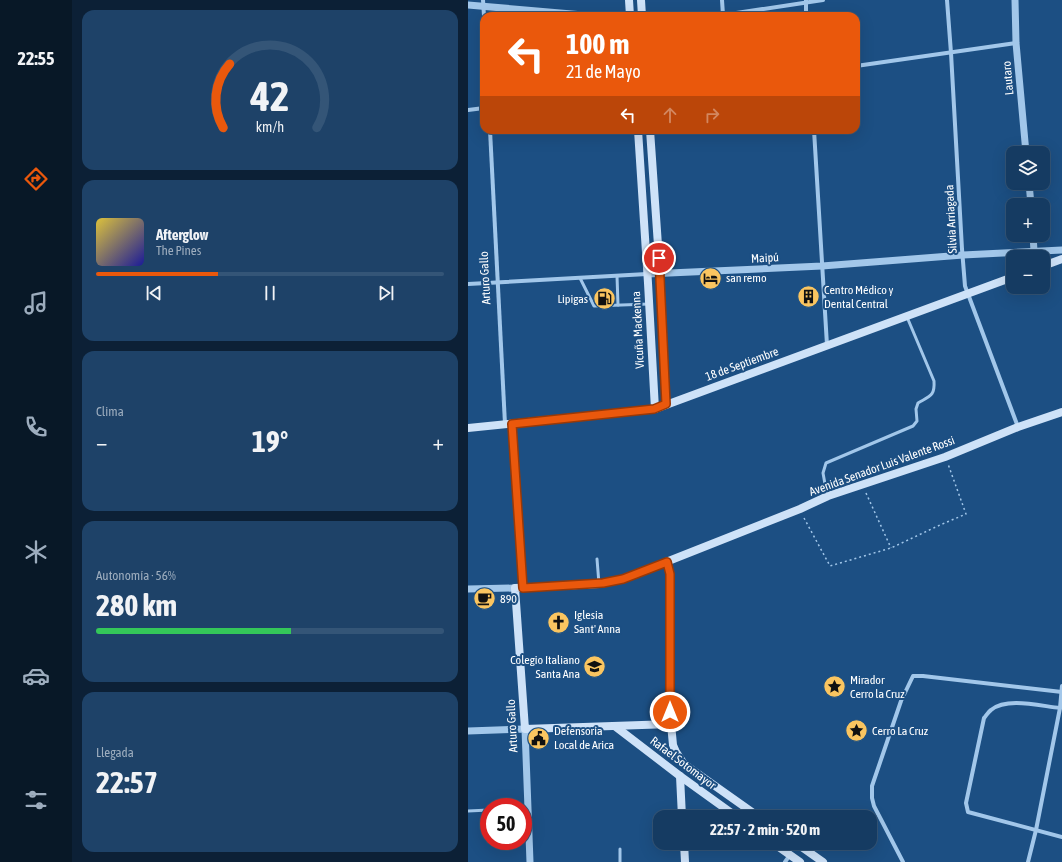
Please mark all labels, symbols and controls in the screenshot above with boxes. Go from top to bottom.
icon: left [500,28,552,80]
text: 100 m [566,28,629,60]
text: 22:55 [17,48,55,69]
street label: Lautaro [1000,60,1016,96]
text: 21 de Mayo [566,61,641,82]
text: 42 [249,72,290,120]
icon: left [617,104,639,126]
icon: ahead [659,104,681,126]
icon: right [701,104,723,126]
text: km/h [256,119,284,135]
map controls [1006,146,1050,294]
button: layers [1006,146,1050,190]
icon: directions [22,165,50,193]
street label: Silvia Arriagada [942,184,960,254]
button: + [1006,198,1050,242]
text: Afterglow [156,226,209,243]
pin [642,241,676,275]
text: The Pines [156,243,201,258]
icon: arrive [648,247,670,269]
street label: Maipú [751,250,779,266]
button: − [1006,250,1050,294]
street label: Arturo Gallo [477,251,493,305]
hotel icon: san remo [698,265,724,291]
place label: san remo [726,271,767,285]
icon: previous [143,282,165,304]
icon: pause [259,282,281,304]
icon: next [375,282,397,304]
place label: Centro Médico y Dental Central [824,283,894,311]
building icon: Centro Médico y Dental Central [795,284,821,310]
fuel station icon: Lipigas [591,286,617,312]
icon: music [22,289,50,317]
street label: Vicuña Mackenna [629,291,647,369]
place label: Lipigas [557,292,588,306]
street label: 18 de Septiembre [703,344,781,384]
text: Clima [96,404,124,419]
icon: phone [22,413,50,441]
text: 19° [252,424,288,458]
text: − [96,429,107,455]
text: + [433,429,444,455]
street label: Avenida Senador Luis Valente Rossi [807,433,957,499]
icon: climate [22,538,50,566]
text: Autonomía · 56% [96,568,176,583]
cafe icon: 890 [472,586,498,612]
text: 280 km [96,588,177,622]
place label: 890 [500,592,517,606]
place label: Iglesia Sant' Anna [574,608,621,636]
church icon: Iglesia Sant' Anna [545,609,571,635]
place label: Colegio Italiano Santa Ana [510,653,580,681]
school or university icon: Colegio Italiano Santa Ana [582,654,608,680]
icon: car [22,662,50,690]
place label: Mirador Cerro la Cruz [850,673,905,701]
place icon: Mirador Cerro la Cruz [821,674,847,700]
position arrow [649,691,691,733]
street label: Arturo Gallo [504,699,520,753]
place icon: Cerro La Cruz [843,718,869,744]
place label: Defensoría Local de Arica [554,724,614,752]
place label: Cerro La Cruz [872,724,929,738]
public building icon: Defensoría Local de Arica [526,725,552,751]
street label: Rafael Sotomayor [647,734,719,793]
text: Llegada [96,745,134,760]
text: 22:57 [96,765,158,799]
icon: filters [22,786,50,814]
speed limit sign: 50 [480,798,532,850]
text: 22:57 · 2 min · 520 m [710,821,820,838]

